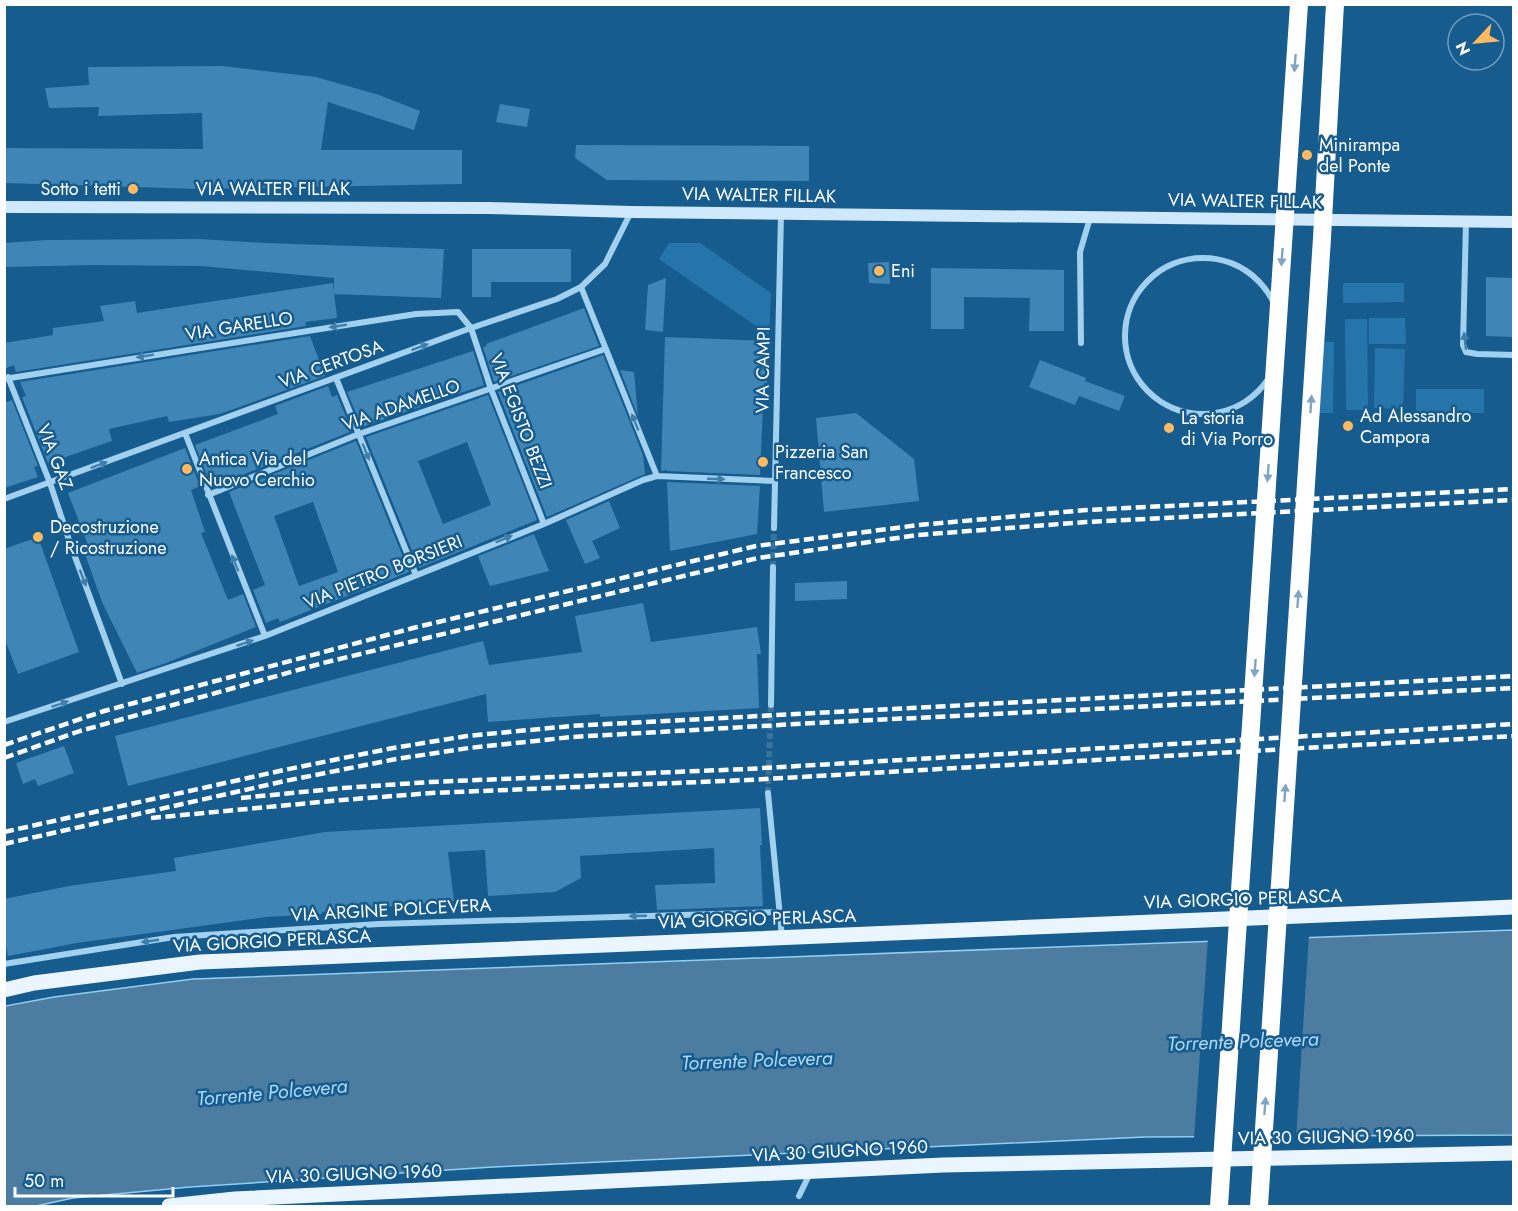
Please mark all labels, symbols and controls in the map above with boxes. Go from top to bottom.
north arrow [1446,12,1506,72]
text: N [1450,38,1476,59]
one-way arrow [1290,53,1300,72]
place label: Minirampa del Ponte [1319,132,1400,179]
marker: Minirampa del Ponte [1300,148,1314,162]
place label: Sotto i tetti [40,176,121,202]
street label: VIA WALTER FILLAK [196,176,351,202]
street label: VIA WALTER FILLAK [682,181,837,209]
marker: Sotto i tetti [126,182,140,196]
street label: VIA WALTER FILLAK [1168,187,1323,215]
one-way arrow [1277,248,1287,267]
place label: Eni [891,258,915,284]
marker: Eni [872,264,886,278]
street label: VIA GARELLO [183,305,295,347]
one-way arrow [328,322,347,331]
street label: VIA CAMPI [749,327,777,413]
one-way arrow [1460,331,1469,350]
street label: VIA CERTOSA [275,333,387,395]
one-way arrow [411,342,429,352]
street label: VIA EGISTO BEZZI [483,350,559,492]
one-way arrow [135,352,154,361]
street label: VIA ADAMELLO [338,373,464,437]
one-way arrow [1306,395,1316,414]
place label: Ad Alessandro Campora [1360,403,1472,450]
place label: La storia di Via Porro [1181,405,1273,452]
one-way arrow [630,413,639,431]
marker: Ad Alessandro Campora [1341,419,1355,433]
street label: VIA GAZ [31,420,80,494]
marker: La storia di Via Porro [1162,421,1176,435]
place label: Pizzeria San Francesco [775,439,869,486]
one-way arrow [362,443,371,461]
place label: Antica Via del Nuovo Cerchio [199,446,315,493]
marker: Pizzeria San Francesco [756,455,770,469]
one-way arrow [90,460,108,469]
marker: Antica Via del Nuovo Cerchio [180,462,194,476]
one-way arrow [1263,464,1273,483]
one-way arrow [706,474,725,483]
place label: Decostruzione / Ricostruzione [50,514,167,561]
street label: VIA PIETRO BORSIERI [300,528,466,616]
marker: Decostruzione / Ricostruzione [31,530,45,544]
one-way arrow [495,534,513,544]
one-way arrow [230,553,240,571]
one-way arrow [79,569,88,587]
one-way arrow [1293,589,1303,608]
one-way arrow [236,638,254,647]
one-way arrow [1250,658,1260,677]
one-way arrow [51,699,69,708]
one-way arrow [1281,784,1290,803]
street label: VIA GIORGIO PERLASCA [1143,883,1343,915]
street label: VIA ARGINE POLCEVERA [290,892,492,928]
street label: VIA GIORGIO PERLASCA [657,903,857,935]
one-way arrow [629,911,648,921]
street label: VIA GIORGIO PERLASCA [172,923,372,959]
one-way arrow [140,936,159,945]
water label: Torrente Polcevera [1167,1024,1319,1059]
water label: Torrente Polcevera [681,1043,833,1078]
water label: Torrente Polcevera [195,1071,349,1114]
one-way arrow [1260,1097,1270,1116]
street label: VIA 30 GIUGNO 1960 [1238,1122,1415,1152]
street label: VIA 30 GIUGNO 1960 [751,1133,929,1169]
street label: VIA 30 GIUGNO 1960 [265,1158,443,1190]
scale bar [15,1160,172,1198]
text: 50 m [24,1168,64,1194]

